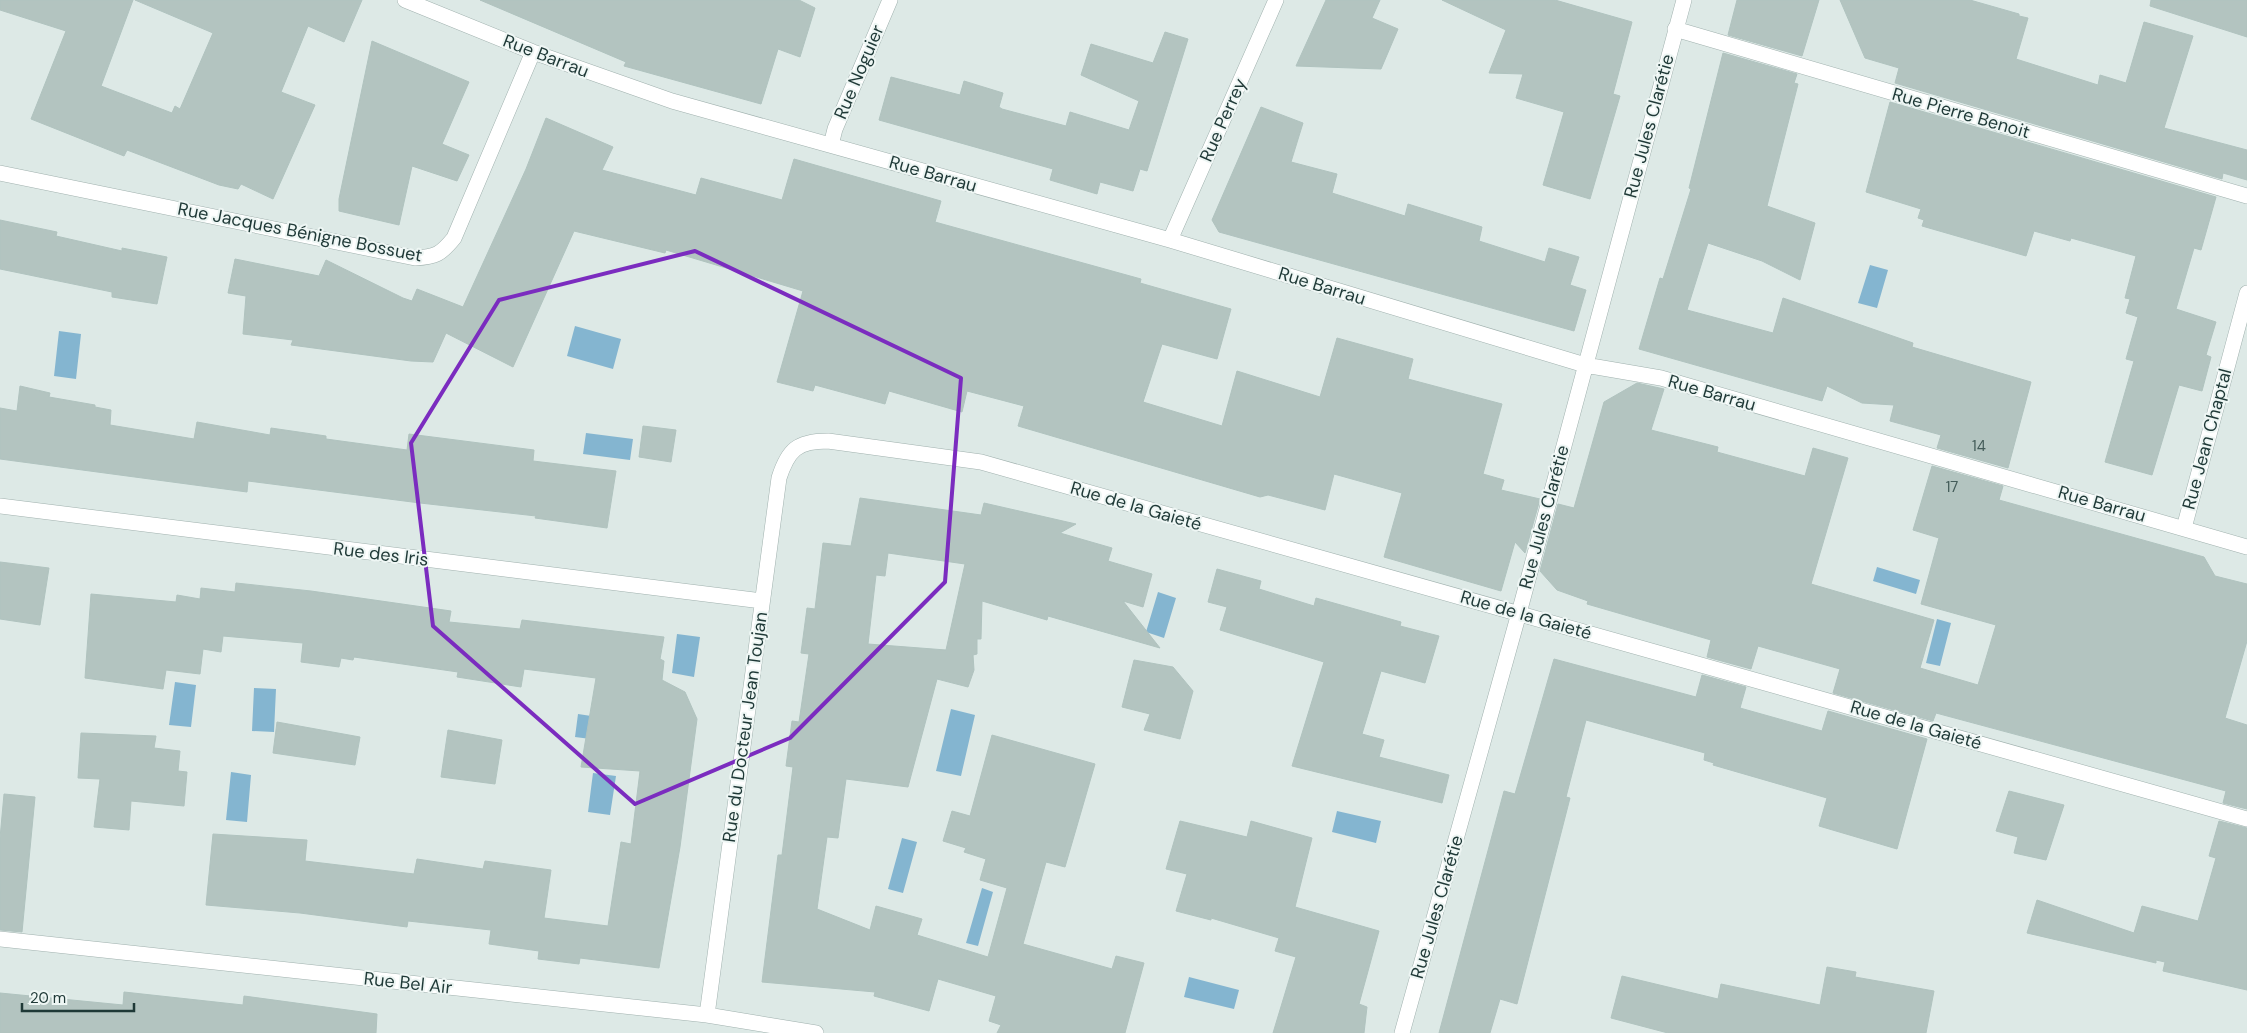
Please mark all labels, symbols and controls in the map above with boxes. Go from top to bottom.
street label: Rue Noguier [828,21,890,123]
street label: Rue Barrau [500,29,592,83]
street label: Rue Jules Clarétie [1618,51,1680,201]
street label: Rue Perrey [1194,74,1252,166]
street label: Rue Pierre Benoit [1889,82,2033,144]
street label: Rue Barrau [886,150,980,198]
street label: Rue Jacques Bénigne Bossuet [176,196,424,268]
street label: Rue Barrau [1275,261,1369,311]
street label: Rue Jean Chaptal [2177,366,2237,512]
street label: Rue Barrau [1665,369,1759,417]
house number: 14 [1972,436,1986,456]
street label: Rue Jules Clarétie [1513,442,1575,592]
street label: Rue de la Gaieté [1068,476,1204,536]
house number: 17 [1946,477,1958,497]
street label: Rue Barrau [2055,480,2149,528]
street label: Rue des Iris [332,536,430,572]
street label: Rue de la Gaieté [1458,585,1594,645]
street label: Rue du Docteur Jean Toujan [717,610,773,844]
street label: Rue de la Gaieté [1848,695,1984,755]
street label: Rue Jules Clarétie [1405,833,1469,981]
street label: Rue Bel Air [363,966,454,1000]
scale bar [22,980,135,1012]
text: 20 m [30,988,66,1008]

